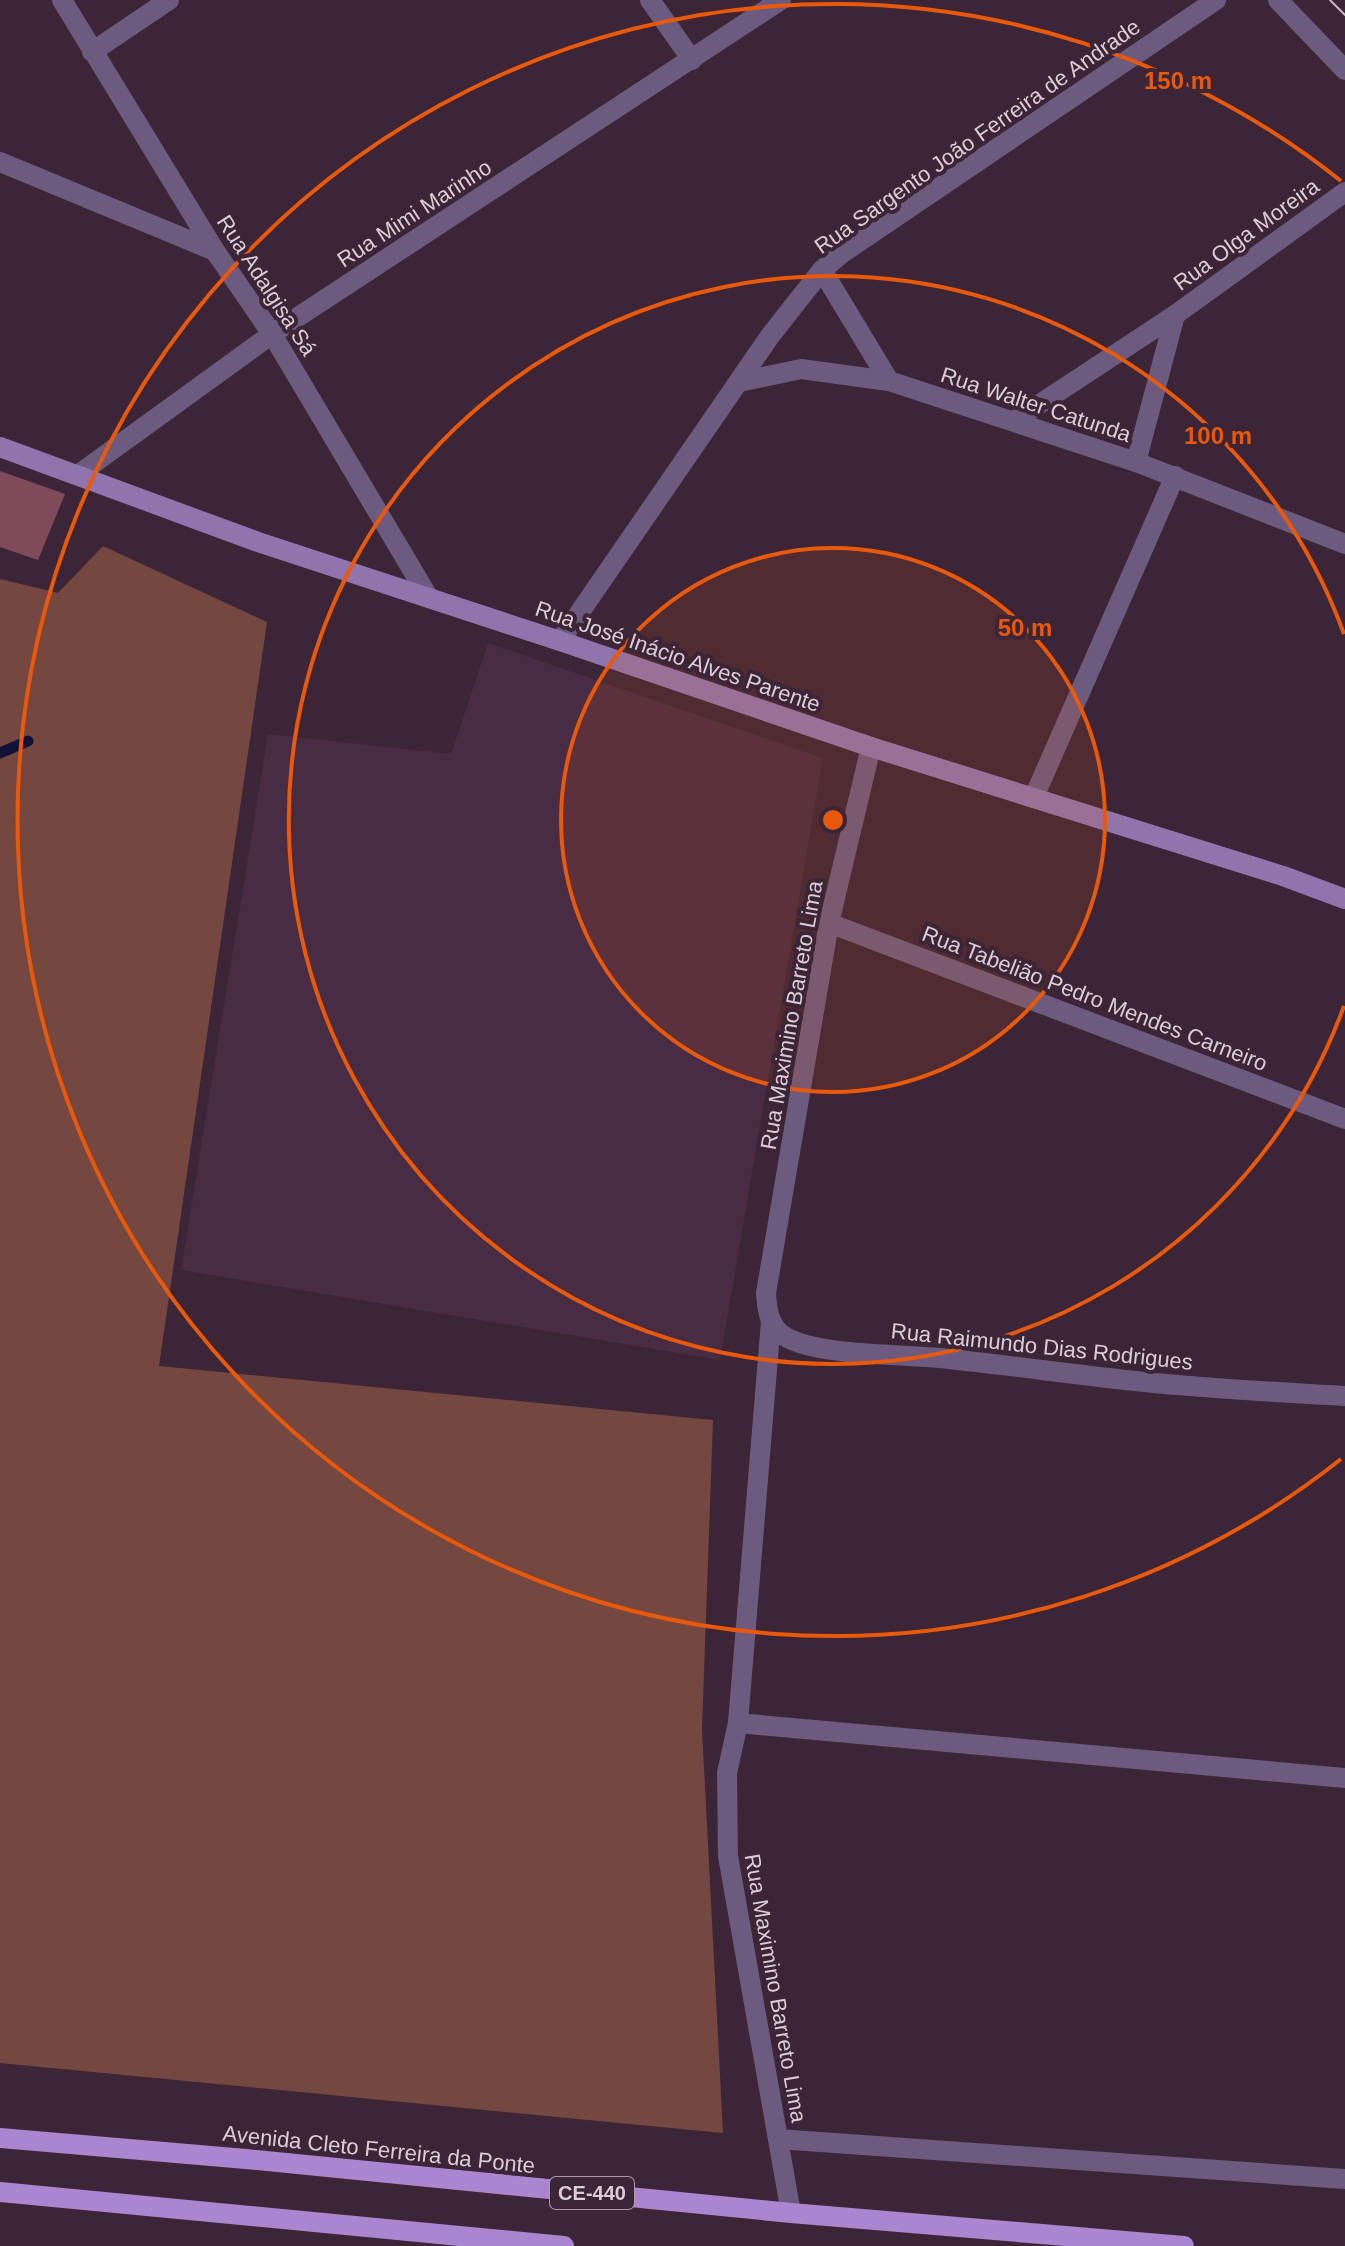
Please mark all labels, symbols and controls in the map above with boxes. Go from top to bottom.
street label: Rua Sargento João Ferreira de Andrade [810,14,1145,259]
text: 150 m [1144,67,1212,94]
street label: Rua Mimi Marinho [333,154,496,273]
street label: Rua Olga Moreira [1169,173,1324,296]
street label: Rua Adalgisa Sá [212,210,322,361]
street label: Rua Walter Catunda [938,362,1135,447]
text: 100 m [1184,422,1252,449]
street label: Rua José Inácio Alves Parente [532,596,824,717]
text: 50 m [998,614,1052,641]
centre of rings [819,806,847,834]
street label: Rua Maximino Barreto Lima [756,878,828,1152]
street label: Rua Tabelião Pedro Mendes Carneiro [919,921,1271,1076]
street label: Rua Raimundo Dias Rodrigues [890,1318,1194,1375]
street label: Rua Maximino Barreto Lima [740,1852,812,2125]
street label: Avenida Cleto Ferreira da Ponte [222,2121,536,2178]
road number: CE-440 [550,2177,634,2209]

